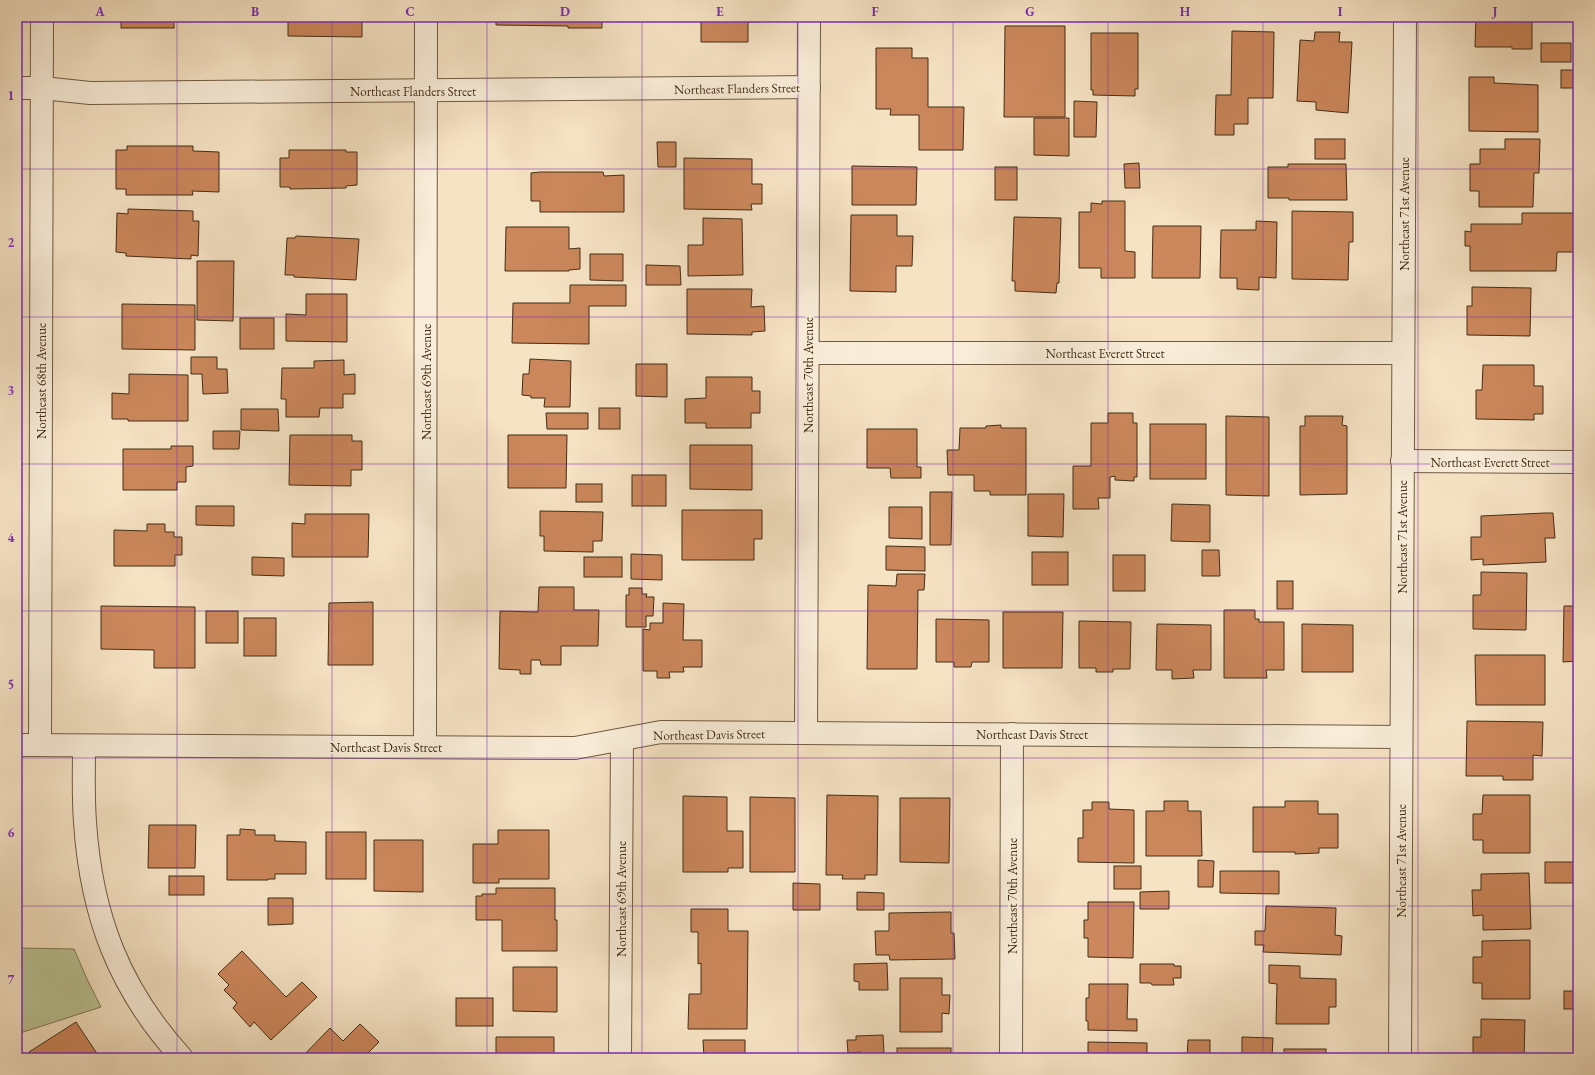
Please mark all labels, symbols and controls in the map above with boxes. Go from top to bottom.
text: A [94,3,105,20]
text: B [251,3,259,20]
text: C [405,3,415,20]
text: D [560,3,570,20]
text: E [716,3,724,20]
text: F [871,3,879,20]
text: G [1025,3,1035,20]
text: H [1180,3,1191,20]
text: I [1338,3,1343,20]
text: J [1491,3,1498,20]
street label: Northeast Flanders Street [674,79,800,98]
street label: Northeast Flanders Street [350,83,476,100]
text: 1 [8,87,15,104]
street label: Northeast 71st Avenue [1396,157,1413,271]
text: 2 [8,234,15,251]
street label: Northeast 70th Avenue [800,317,817,433]
street label: Northeast 68th Avenue [33,323,50,439]
street label: Northeast 69th Avenue [418,324,435,440]
street label: Northeast Everett Street [1045,345,1165,362]
text: 3 [8,382,15,399]
street label: Northeast Everett Street [1430,454,1550,471]
street label: Northeast 71st Avenue [1394,480,1411,594]
text: 4 [8,529,15,546]
text: 5 [8,676,14,693]
street label: Northeast Davis Street [653,725,765,744]
street label: Northeast Davis Street [976,726,1088,743]
street label: Northeast Davis Street [330,739,442,756]
street label: Northeast 71st Avenue [1393,804,1410,918]
text: 6 [8,824,15,841]
street label: Northeast 70th Avenue [1004,838,1021,954]
street label: Northeast 69th Avenue [613,841,630,957]
text: 7 [8,971,15,988]

